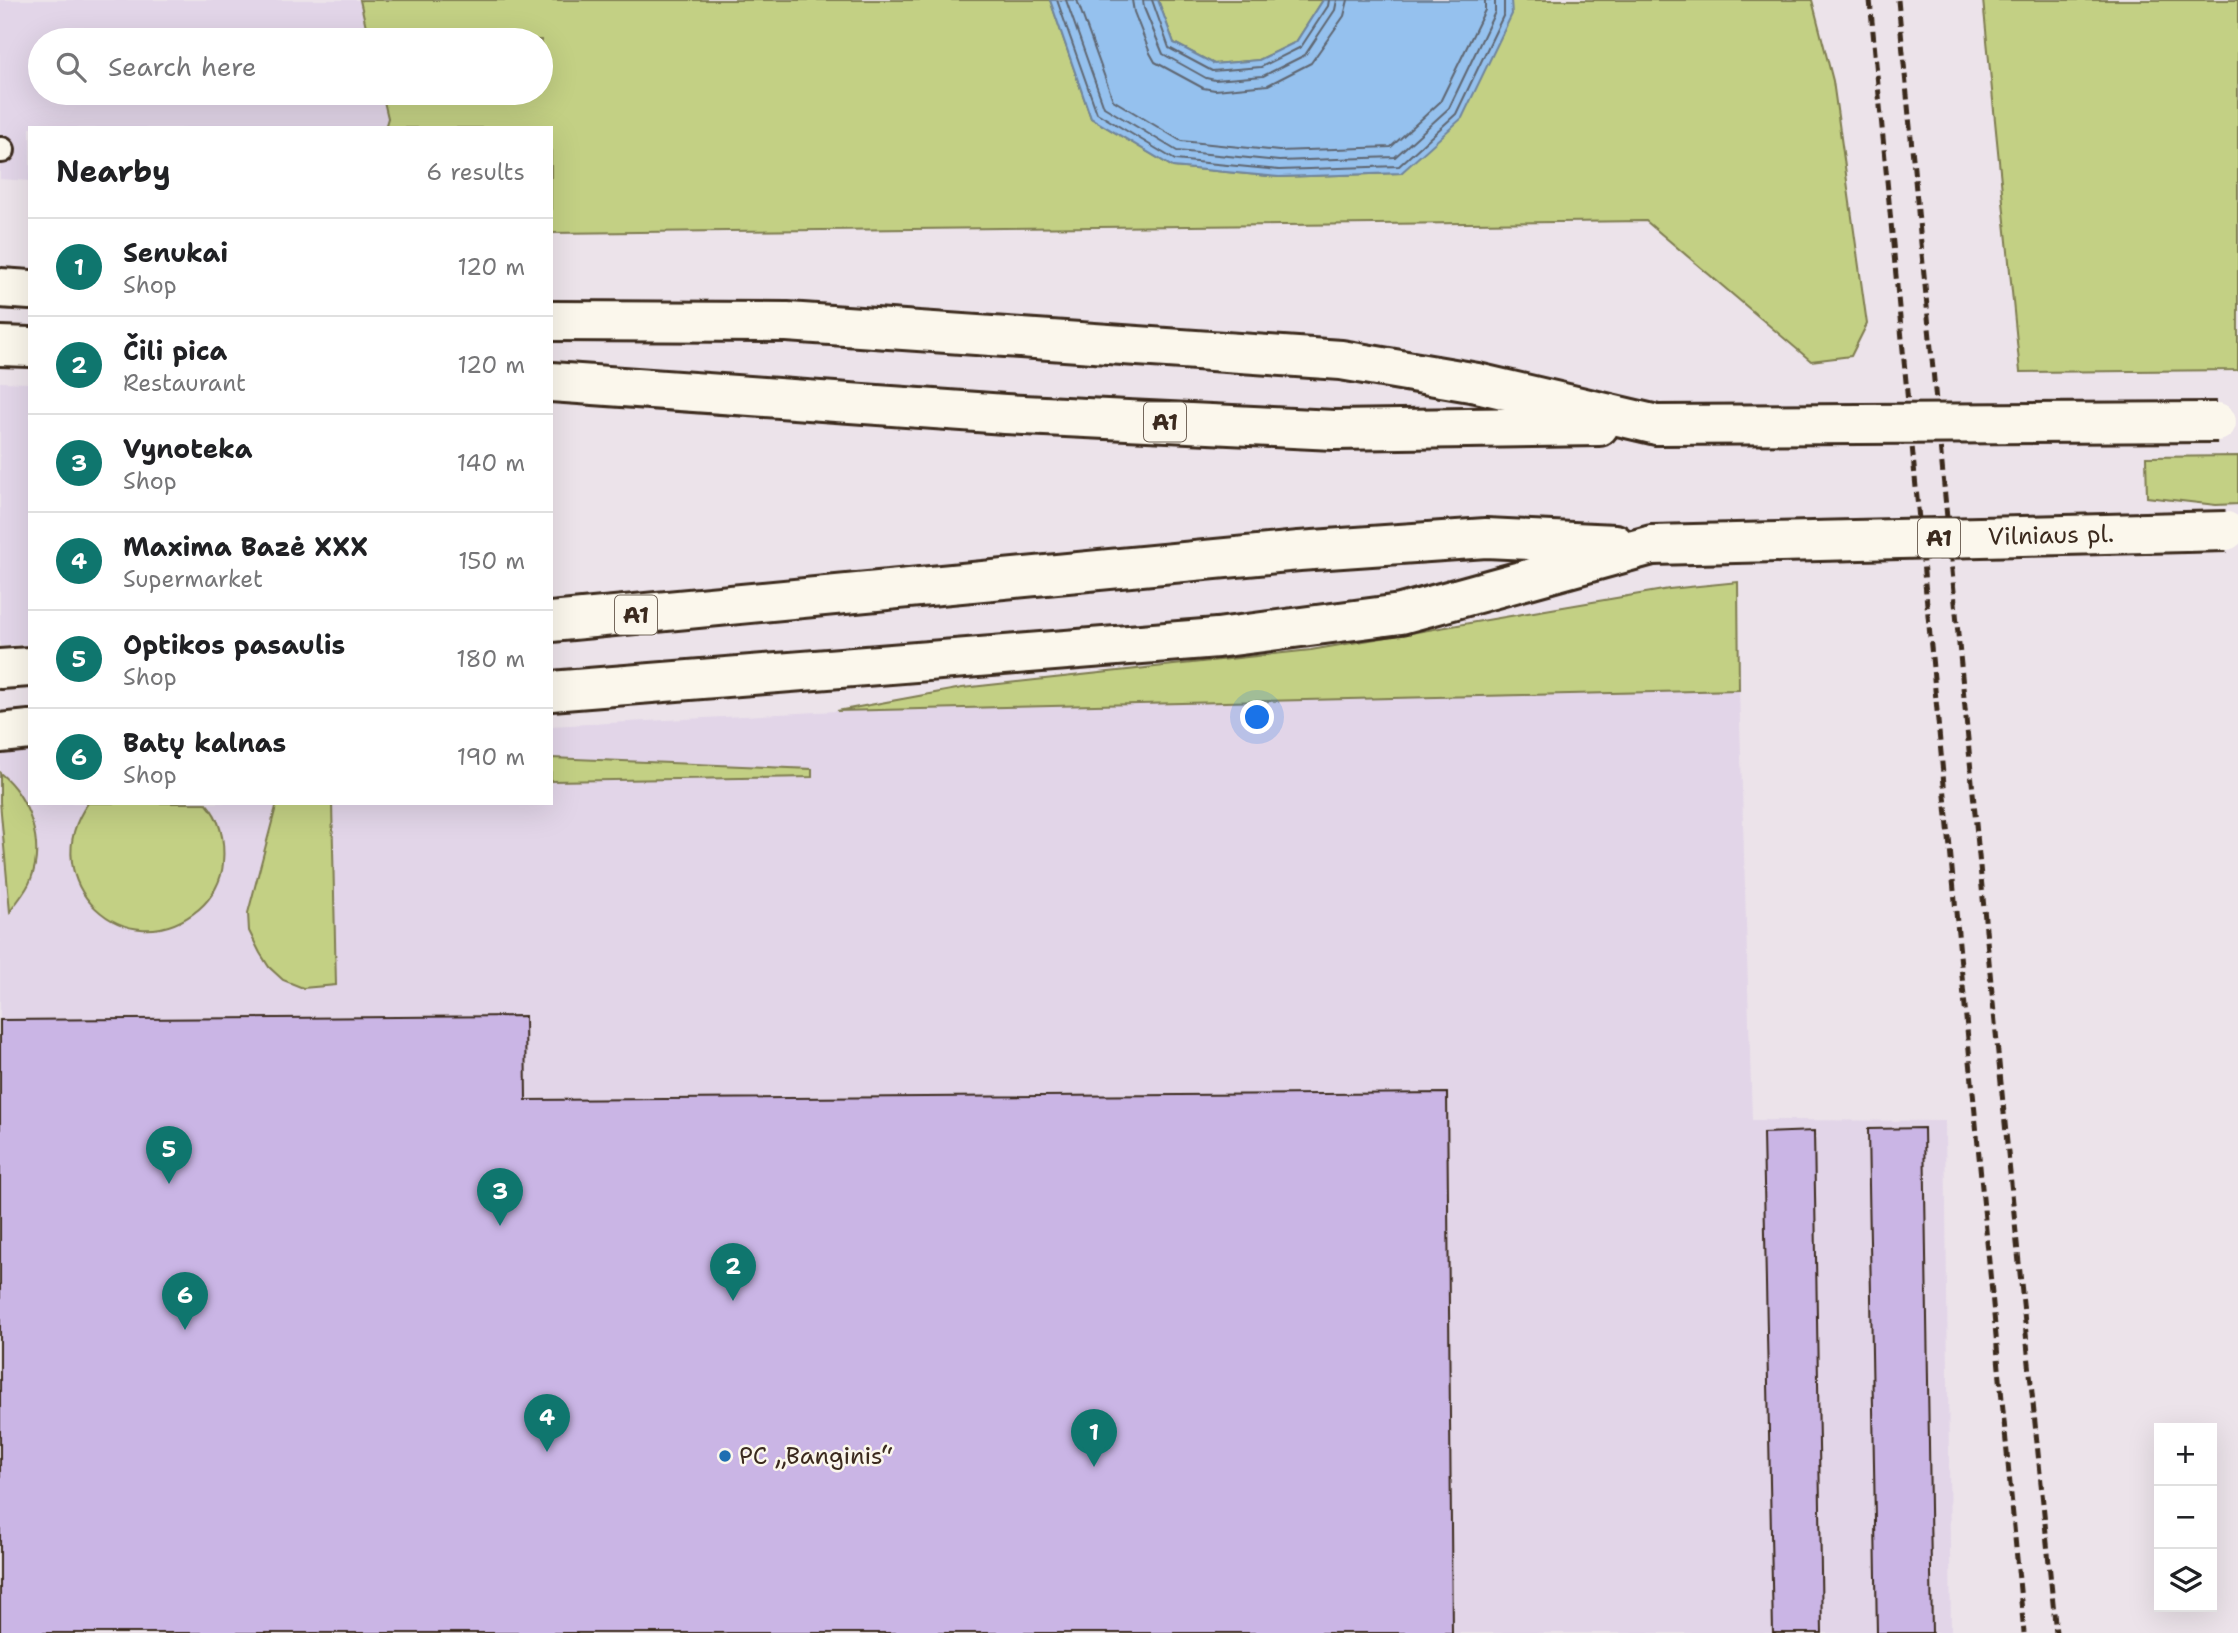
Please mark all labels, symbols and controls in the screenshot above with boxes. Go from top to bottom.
search box [28,28,553,105]
icon: search [52,48,90,86]
text: Search here [108,49,257,84]
text: Nearby [56,151,171,192]
text: 6 results [426,157,525,187]
text: Senukai [123,235,228,270]
text: 1 [74,252,84,282]
text: 120 m [457,252,525,282]
text: Shop [123,270,177,300]
text: Čili pica [123,333,227,368]
text: 2 [71,350,87,380]
text: 120 m [457,350,525,380]
text: Restaurant [123,368,246,398]
road number: A1 [1144,402,1186,442]
text: Vynoteka [123,431,252,466]
text: 3 [71,448,87,478]
text: 140 m [457,448,525,478]
text: Shop [123,466,177,496]
road number: A1 [1918,518,1960,558]
street label: Vilniaus pl. [1988,518,2114,553]
text: Maxima Bazė XXX [123,529,368,564]
text: 4 [71,546,87,576]
text: 150 m [458,546,525,576]
text: Supermarket [123,564,263,594]
road number: A1 [615,596,657,635]
text: Optikos pasaulis [123,627,345,662]
text: 5 [72,644,86,674]
text: 180 m [456,644,525,674]
text: Shop [123,662,177,692]
your location [1240,700,1274,734]
text: Batų kalnas [123,725,286,760]
text: 6 [71,742,87,772]
text: 190 m [457,742,525,772]
text: Shop [123,760,177,790]
pin: 5 [146,1126,192,1184]
pin: 3 [477,1168,523,1226]
pin: 2 [710,1243,756,1301]
pin: 6 [162,1272,208,1330]
pin: 4 [524,1394,570,1452]
pin: 1 [1071,1409,1117,1467]
map controls [2154,1423,2217,1612]
button: + [2154,1423,2217,1486]
place label: PC „Banginis“ [739,1440,893,1472]
marker: PC „Banginis“ [717,1448,733,1464]
button: − [2154,1486,2217,1549]
button: layers [2154,1549,2217,1612]

